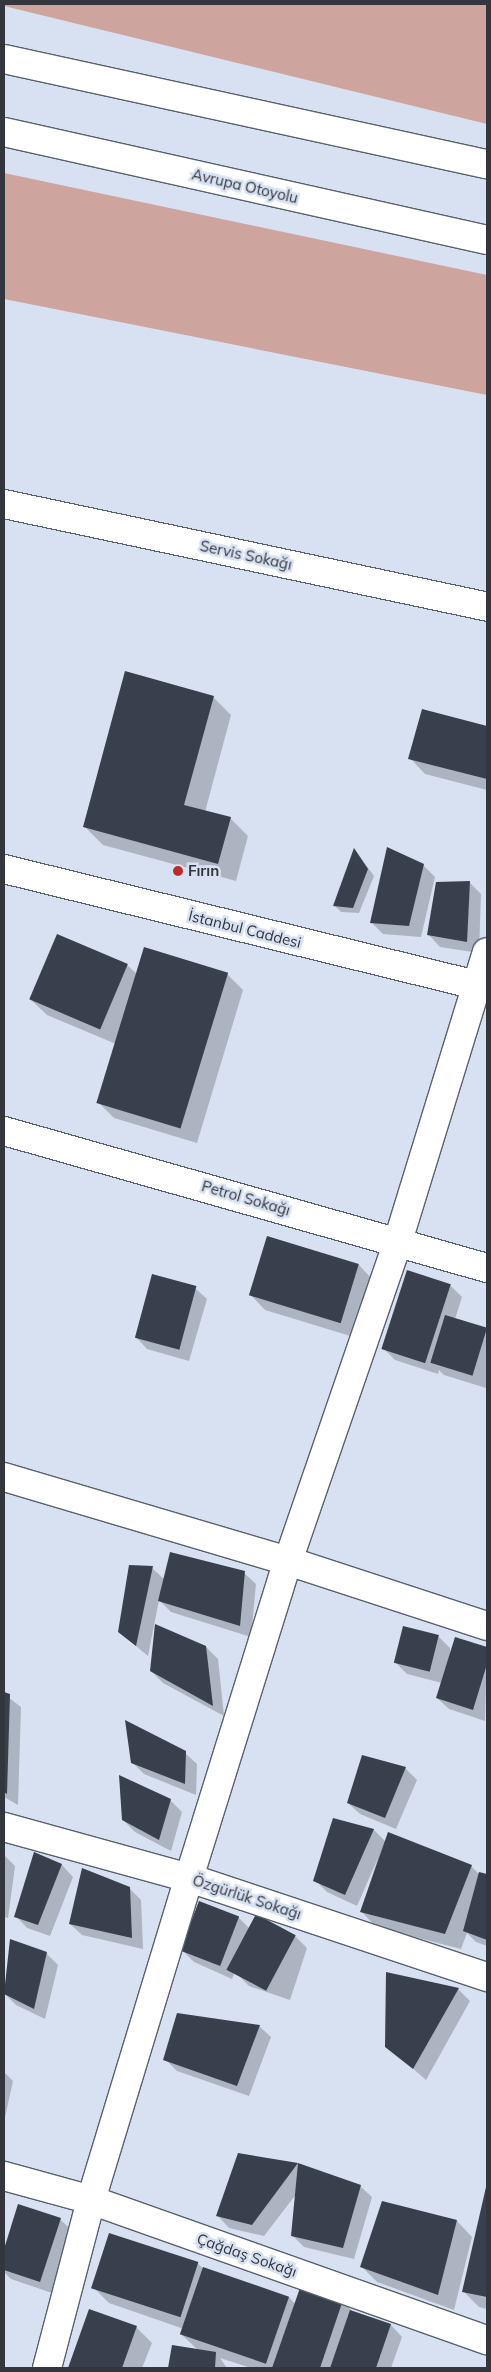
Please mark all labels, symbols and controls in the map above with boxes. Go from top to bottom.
street label: Avrupa Otoyolu [190,165,300,207]
street label: Servis Sokağı [198,536,294,574]
place label: Fırın [188,862,219,880]
marker: Fırın [172,865,184,877]
street label: İstanbul Caddesi [187,906,303,952]
street label: Petrol Sokağı [200,1177,292,1219]
street label: Özgürlük Sokağı [190,1871,304,1923]
street label: Çağdaş Sokağı [195,2229,299,2281]

